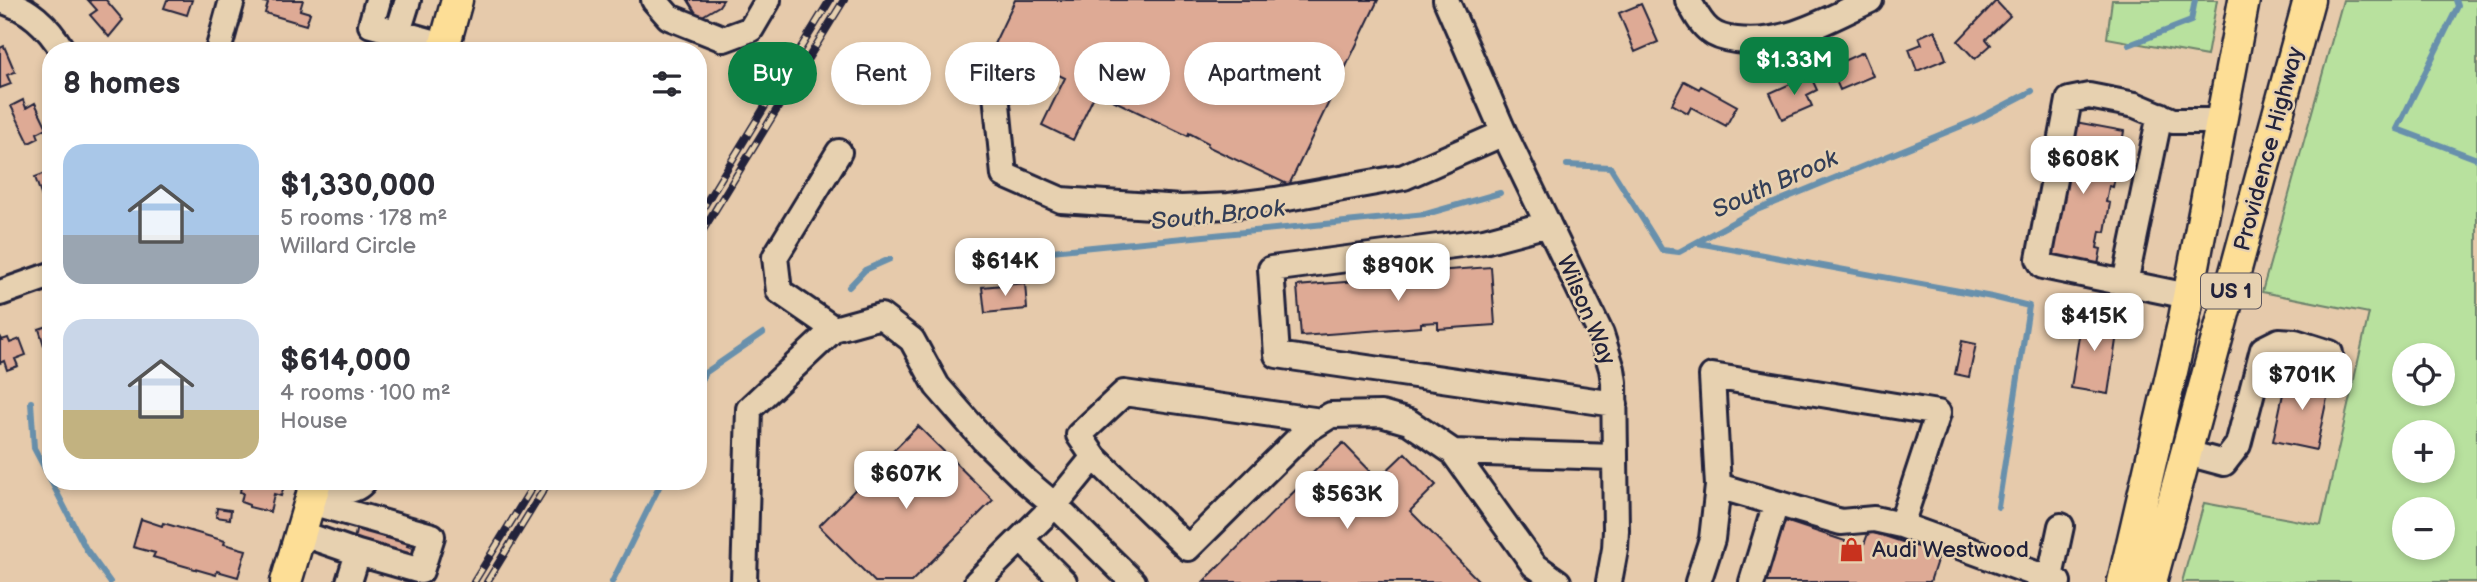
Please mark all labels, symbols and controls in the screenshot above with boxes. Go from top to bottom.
pin: $1.33M [1737,38,1851,97]
chip: Buy [728,42,817,105]
chip: Rent [831,42,931,105]
chip: Filters [945,42,1060,105]
chip: New [1074,42,1170,105]
chip: Apartment [1184,42,1345,105]
street label: Providence Highway [2228,43,2310,254]
text: $1.33M [1756,46,1832,74]
icon: filters [648,65,686,103]
text: 8 homes [63,66,180,102]
pin: $608K [2034,136,2132,196]
water label: South Brook [1708,143,1844,225]
text: $608K [2047,145,2119,173]
text: $1,330,000 [280,168,436,204]
icon: home [119,172,203,256]
water label: South Brook [1150,193,1288,236]
text: 5 rooms · 178 m² [280,204,448,232]
text: Willard Circle [280,232,416,260]
pin: $614K [956,238,1054,298]
pin: $890K [1349,244,1447,303]
text: $614K [971,247,1039,275]
street label: Wilson Way [1550,251,1622,369]
text: $890K [1362,252,1434,280]
road number: US 1 [2201,274,2261,308]
pin: $415K [2045,294,2143,353]
text: $415K [2061,302,2127,330]
text: $614,000 [280,343,411,379]
map controls [2392,343,2455,560]
button: locate [2392,343,2455,406]
icon: home [119,347,203,431]
pin: $701K [2253,352,2351,412]
text: $701K [2268,361,2336,389]
text: 4 rooms · 100 m² [280,379,451,407]
text: House [280,407,347,435]
button: + [2392,420,2455,483]
pin: $607K [857,452,955,511]
text: $607K [870,460,942,488]
pin: $563K [1298,472,1396,531]
text: $563K [1311,480,1383,508]
button: − [2392,497,2455,560]
shop icon: Audi Westwood [1838,536,1866,564]
place label: Audi Westwood [1872,536,2029,564]

